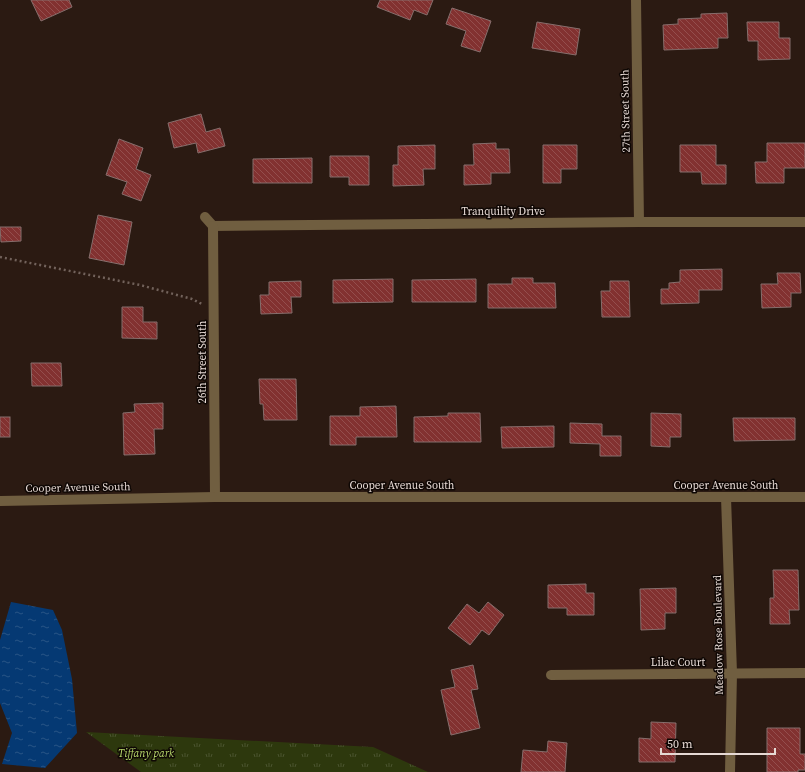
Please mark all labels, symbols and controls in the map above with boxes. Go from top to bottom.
street label: 27th Street South [617,69,634,153]
street label: Tranquility Drive [461,204,545,219]
street label: 26th Street South [195,320,210,403]
street label: Cooper Avenue South [350,478,455,493]
street label: Cooper Avenue South [674,478,779,493]
street label: Cooper Avenue South [25,479,131,496]
street label: Meadow Rose Boulevard [710,574,727,695]
street label: Lilac Court [651,655,706,670]
scale bar [661,730,775,756]
text: 50 m [667,736,693,752]
park label: Tiffany park [118,746,175,761]

